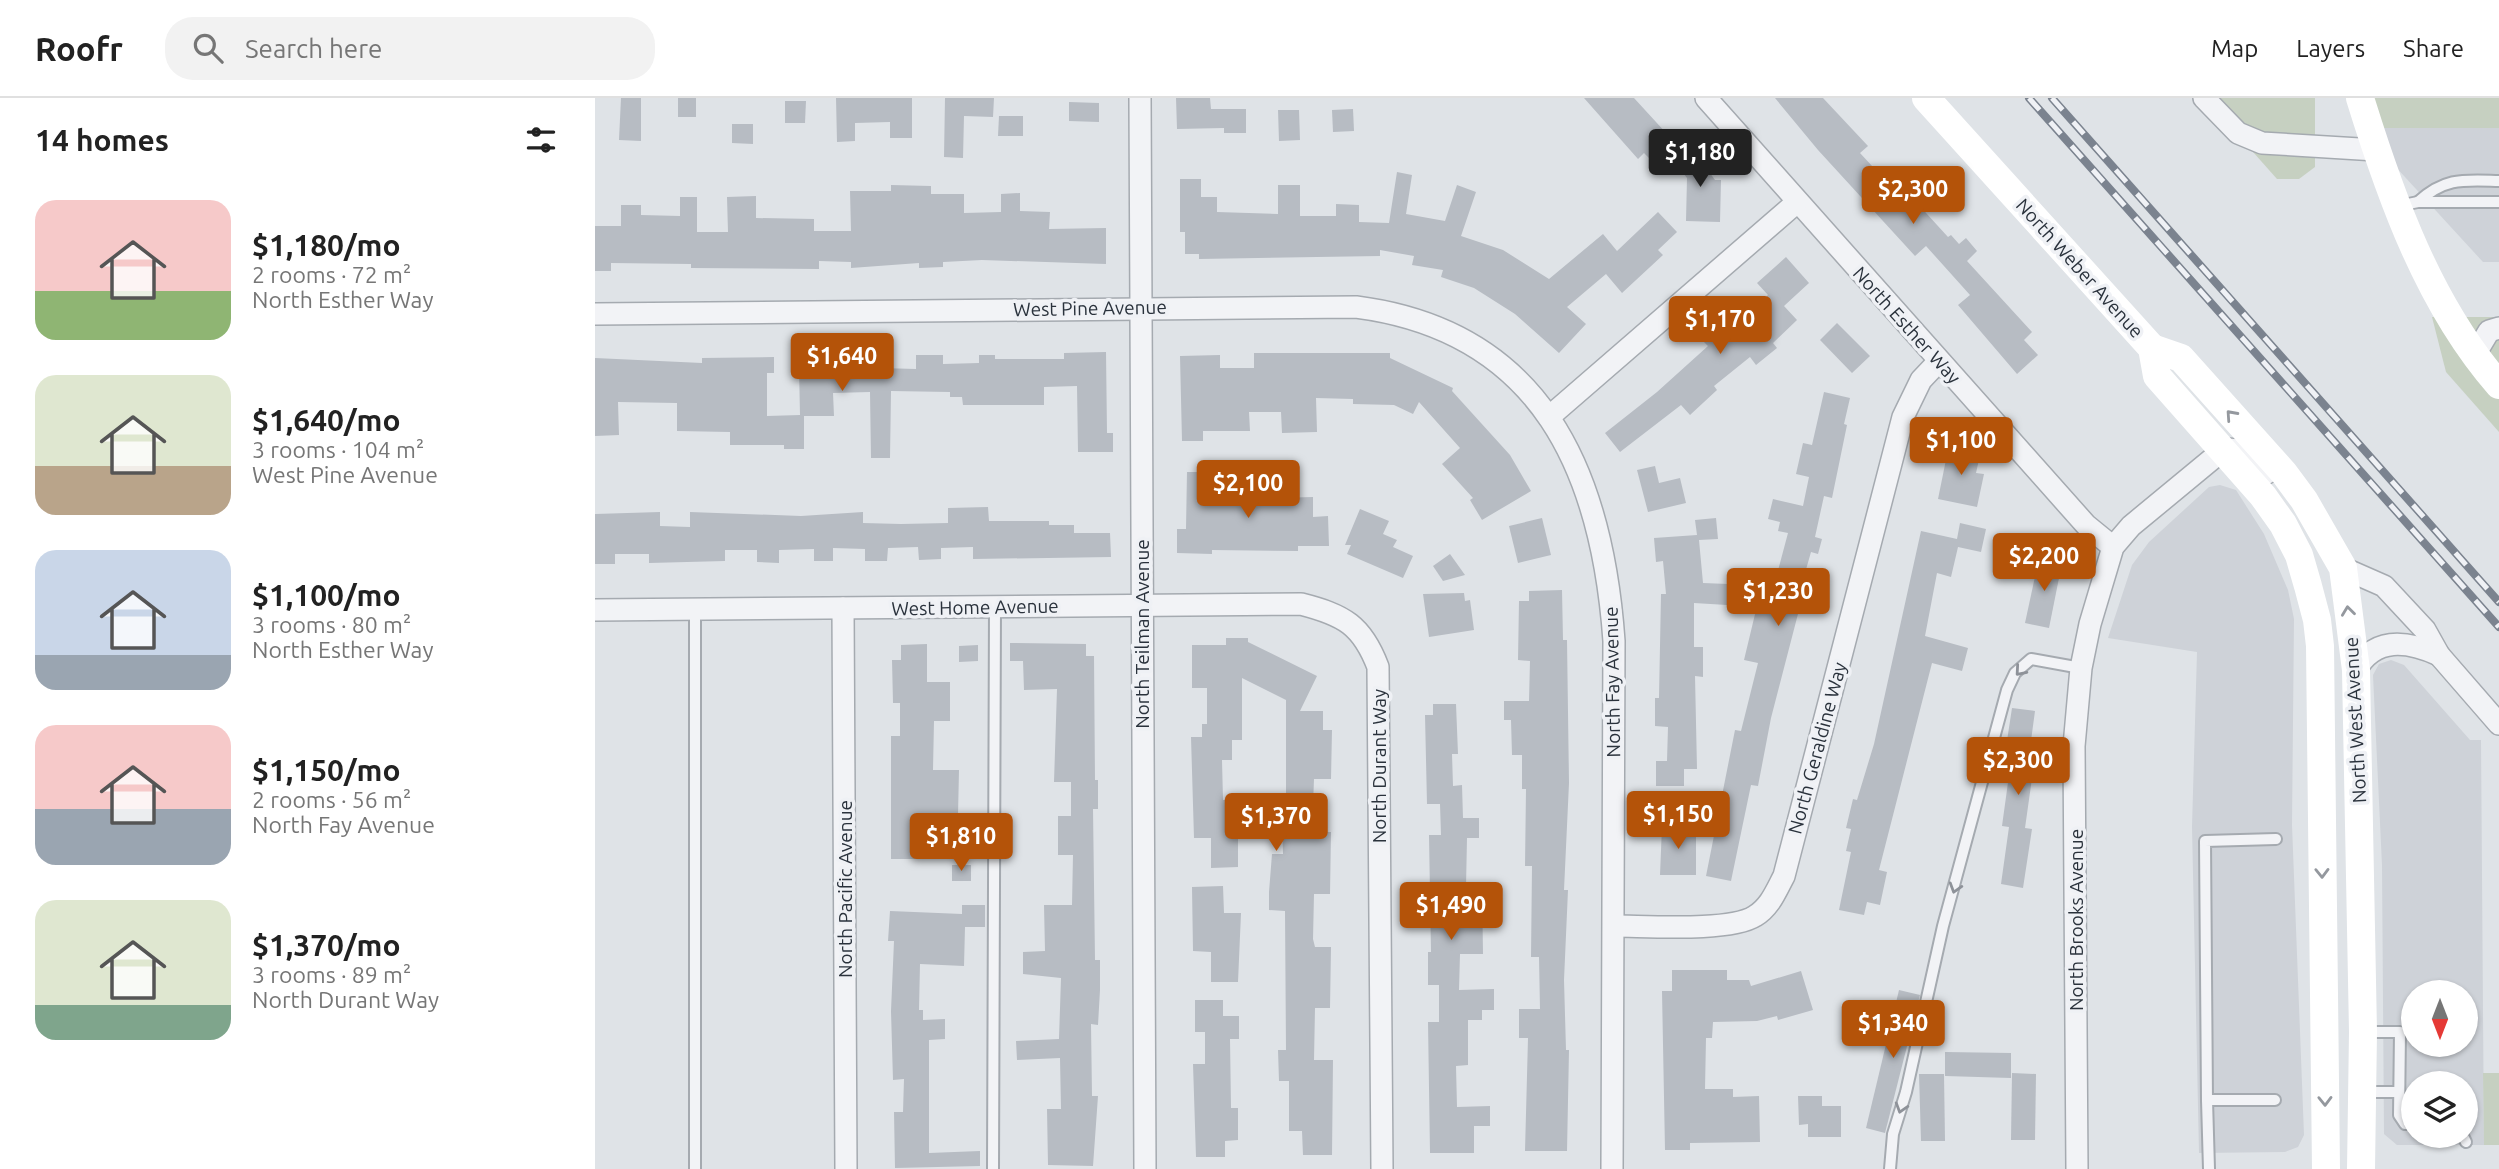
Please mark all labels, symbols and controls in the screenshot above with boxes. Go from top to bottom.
search box [165,17,655,80]
icon: search [189,29,227,67]
text: Roofr [35,30,123,67]
text: Search here [245,34,382,63]
text: Map [2211,35,2258,62]
text: Layers [2296,35,2365,62]
text: Share [2403,35,2464,62]
icon: filters [522,121,560,159]
text: 14 homes [35,123,169,157]
pin: $1,180 [1643,130,1757,189]
text: $1,180 [1665,139,1735,164]
pin: $2,300 [1856,166,1970,226]
text: $2,300 [1878,176,1948,201]
street label: North Weber Avenue [2012,194,2148,342]
icon: home [91,228,175,312]
text: $1,180/mo [252,228,401,262]
text: 2 rooms · 72 m² [252,262,411,287]
street label: North Esther Way [1849,262,1965,388]
text: North Esther Way [252,287,433,312]
street label: West Pine Avenue [1013,296,1167,320]
pin: $1,170 [1663,296,1777,356]
text: $1,170 [1685,306,1755,331]
pin: $1,640 [785,334,899,393]
text: $1,640 [807,343,877,368]
icon: home [91,403,175,487]
text: $1,640/mo [252,403,401,437]
one-way arrow [2227,410,2240,423]
pin: $1,100 [1904,418,2018,477]
text: $1,100 [1926,427,1996,452]
text: 3 rooms · 104 m² [252,437,424,462]
pin: $2,100 [1191,460,1305,520]
text: West Pine Avenue [252,462,438,487]
text: $2,100 [1213,470,1283,495]
pin: $2,200 [1987,533,2101,593]
street label: North Teilman Avenue [1131,539,1153,729]
text: $2,200 [2009,543,2079,568]
pin: $1,230 [1721,568,1835,628]
icon: home [91,578,175,662]
text: $1,100/mo [252,578,401,612]
text: $1,230 [1743,578,1813,603]
street label: West Home Avenue [891,595,1059,619]
one-way arrow [2341,605,2356,617]
street label: North Fay Avenue [1600,606,1624,758]
text: 3 rooms · 80 m² [252,612,411,637]
street label: North West Avenue [2340,636,2370,804]
text: North Esther Way [252,637,433,662]
street label: North Geraldine Way [1783,660,1851,836]
one-way arrow [2015,663,2028,676]
street label: North Durant Way [1368,689,1390,843]
pin: $2,300 [1961,738,2075,797]
text: $2,300 [1983,747,2053,772]
icon: home [91,753,175,837]
text: $1,150/mo [252,753,401,787]
text: 2 rooms · 56 m² [252,787,411,812]
pin: $1,150 [1621,792,1735,851]
pin: $1,370 [1219,794,1333,853]
street label: North Pacific Avenue [834,800,856,978]
text: $1,150 [1643,801,1713,826]
text: $1,370 [1241,803,1311,828]
text: North Fay Avenue [252,812,435,837]
pin: $1,810 [904,814,1018,873]
text: $1,810 [926,823,996,848]
street label: North Brooks Avenue [2065,829,2087,1011]
one-way arrow [2314,869,2330,879]
one-way arrow [1948,881,1963,893]
pin: $1,490 [1394,882,1508,942]
text: $1,490 [1416,892,1486,917]
icon: home [91,928,175,1012]
text: $1,370/mo [252,928,401,962]
text: 3 rooms · 89 m² [252,962,411,987]
north arrow [2401,980,2478,1057]
map controls [2401,980,2478,1148]
text: North Durant Way [252,987,439,1012]
pin: $1,340 [1836,1000,1950,1060]
text: $1,340 [1858,1010,1928,1035]
button: layers [2401,1071,2478,1148]
one-way arrow [2317,1096,2333,1106]
one-way arrow [1895,1102,1909,1114]

